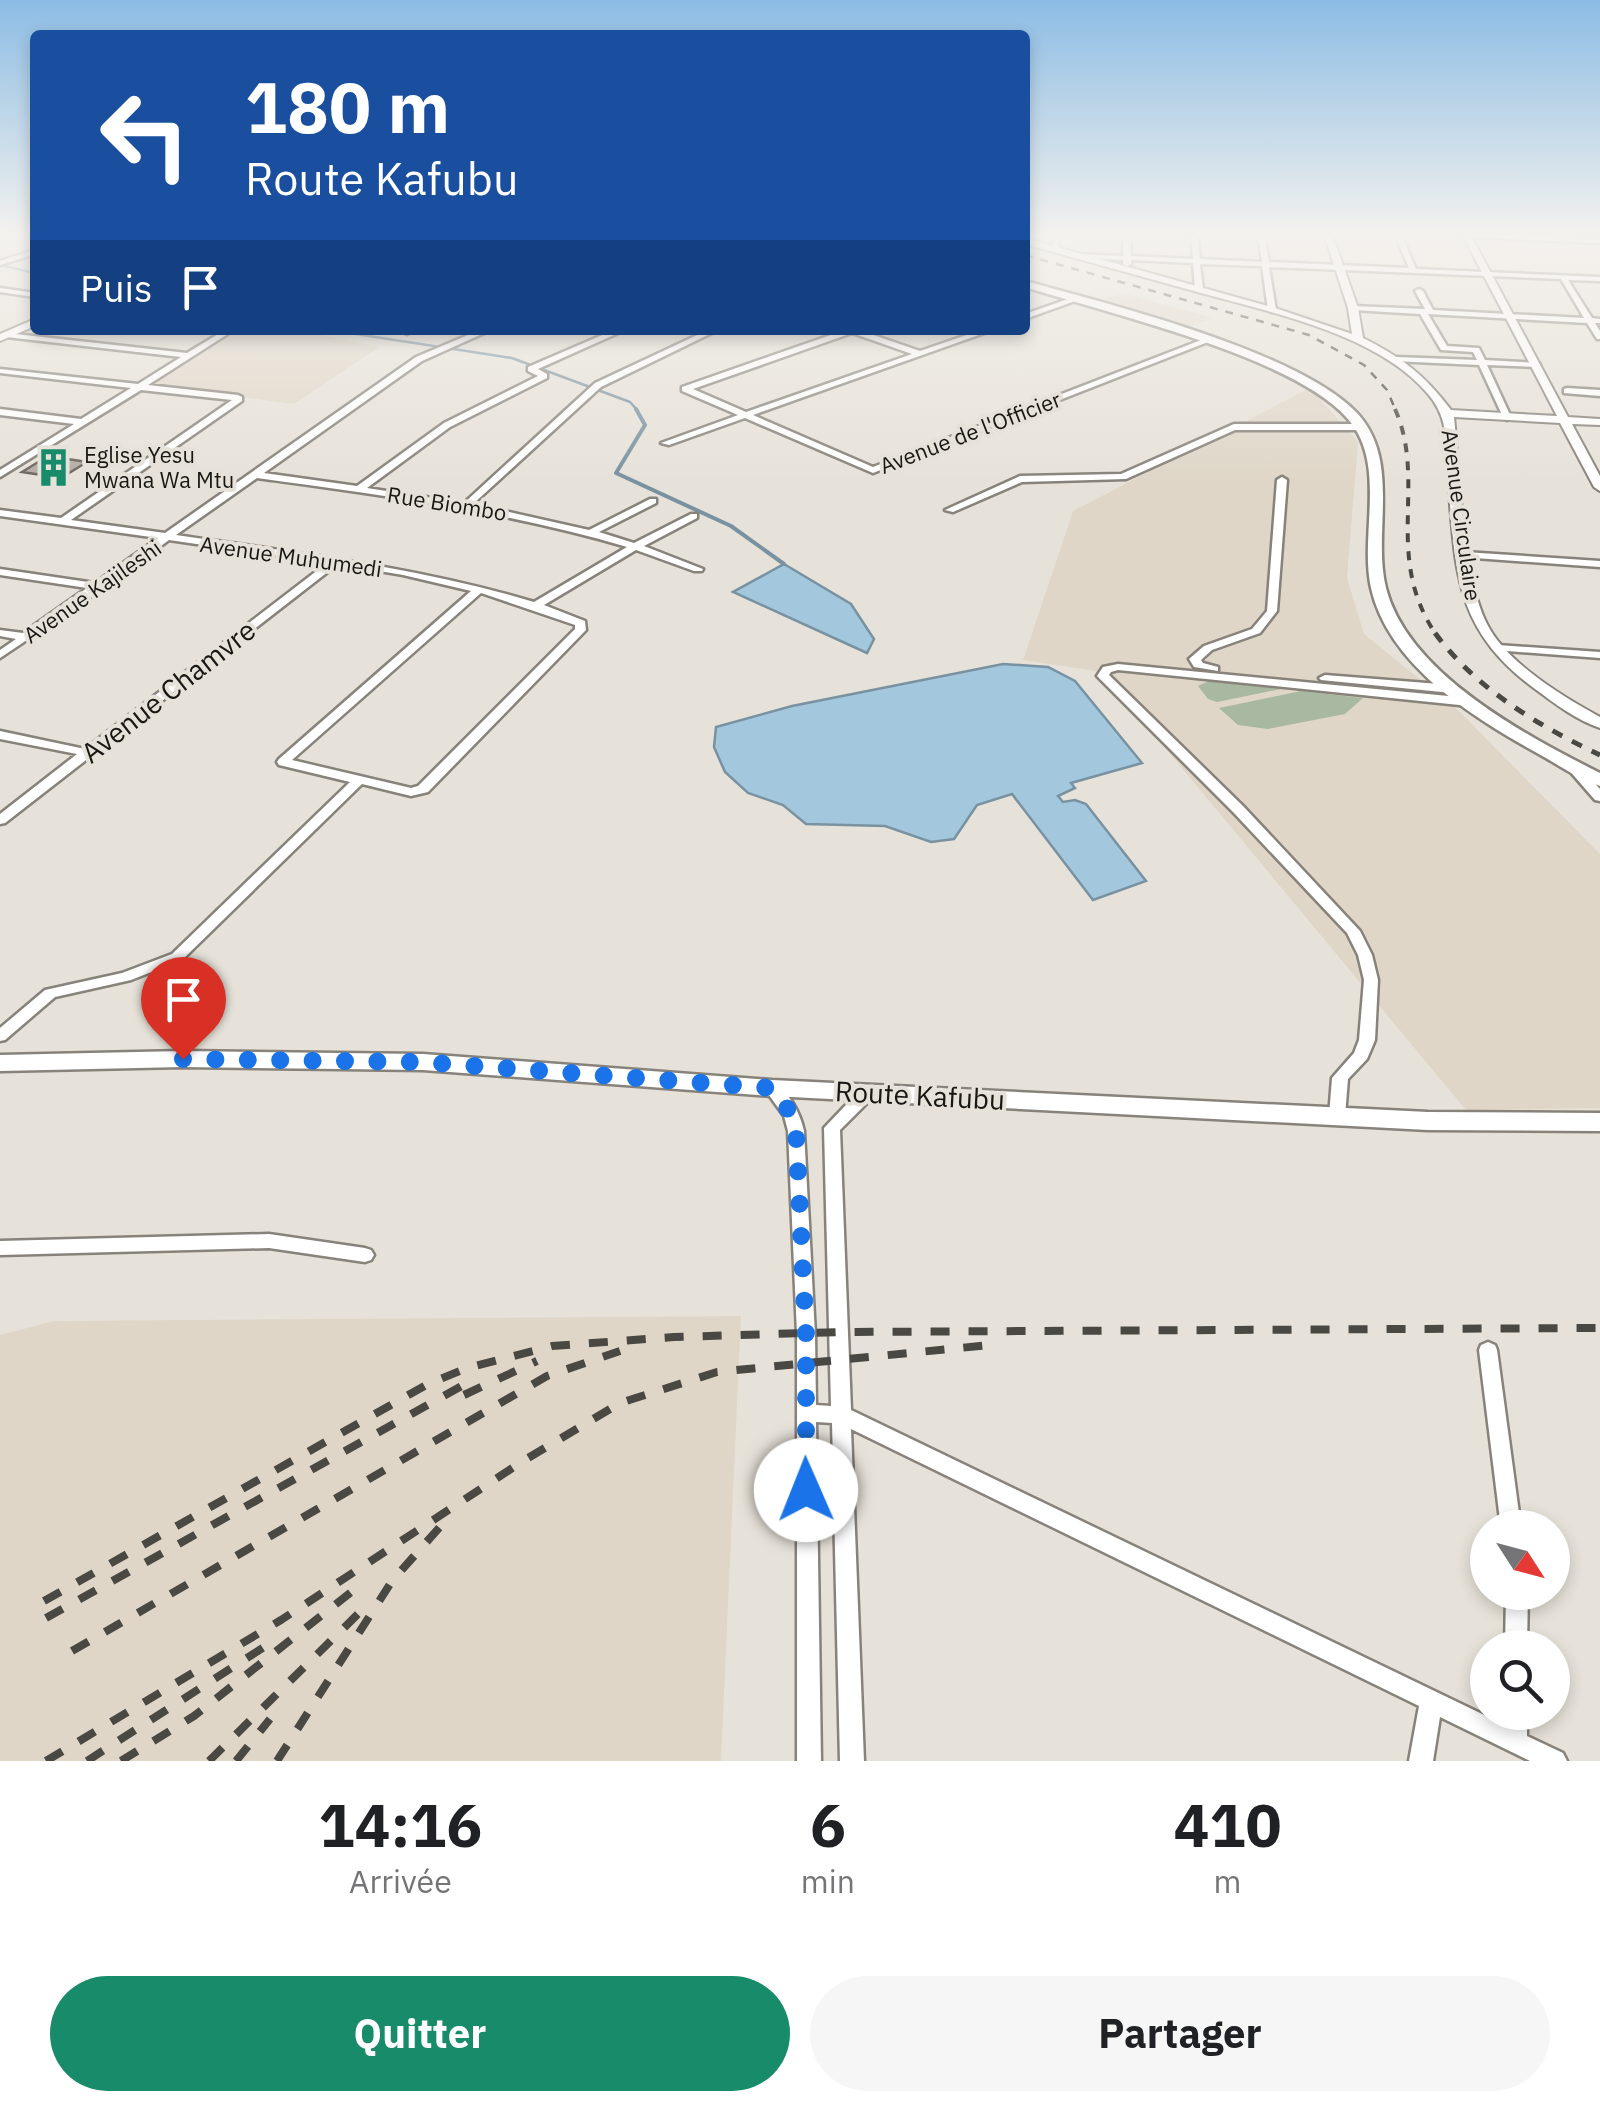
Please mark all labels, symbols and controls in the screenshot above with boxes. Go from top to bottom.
text: 180 m [245,61,450,152]
icon: left [80,70,210,200]
text: Route Kafubu [245,149,519,207]
icon: arrive [173,260,228,315]
text: Puis [80,263,153,312]
street label: Avenue de l'Officier [875,384,1065,480]
street label: Avenue Circulaire [1436,428,1488,602]
place label: Eglise Yesu Mwana Wa Mtu [84,440,234,494]
building icon: Eglise Yesu Mwana Wa Mtu [33,446,75,488]
street label: Rue Biombo [385,479,509,527]
street label: Avenue Muhumedi [198,529,384,583]
street label: Avenue Kajileshi [17,533,167,649]
street label: Avenue Chamvre [73,611,263,771]
pin [141,957,226,1060]
icon: arrive [156,972,211,1027]
street label: Route Kafubu [834,1072,1006,1118]
position arrow [754,1438,858,1542]
north arrow [1470,1510,1570,1610]
map controls [1470,1510,1570,1730]
button: search [1470,1630,1570,1730]
text: 14:16 [319,1785,482,1864]
text: 6 [810,1785,846,1864]
text: 410 [1173,1785,1281,1864]
text: Arrivée [349,1860,452,1902]
text: min [801,1860,855,1902]
text: m [1214,1860,1241,1902]
button: Quitter [50,1976,790,2091]
button: Partager [810,1976,1550,2091]

